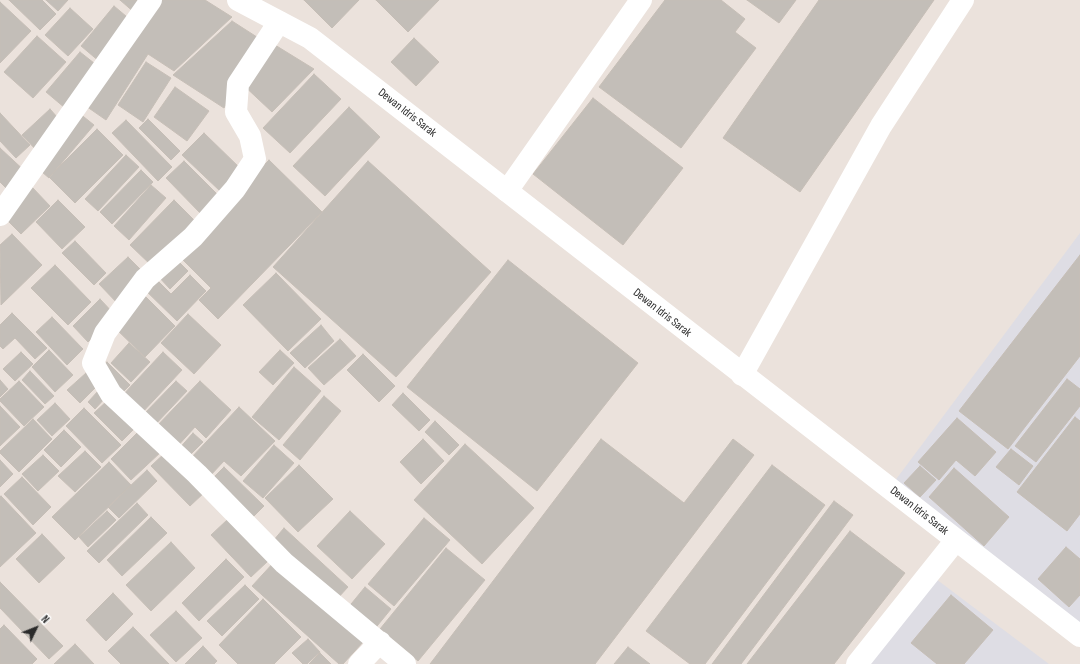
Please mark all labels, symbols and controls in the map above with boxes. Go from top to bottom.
street label: Dewan Idris Sarak [375,86,439,140]
street label: Dewan Idris Sarak [630,286,694,340]
street label: Dewan Idris Sarak [887,484,951,538]
north arrow [16,608,56,648]
text: N [38,613,52,626]

